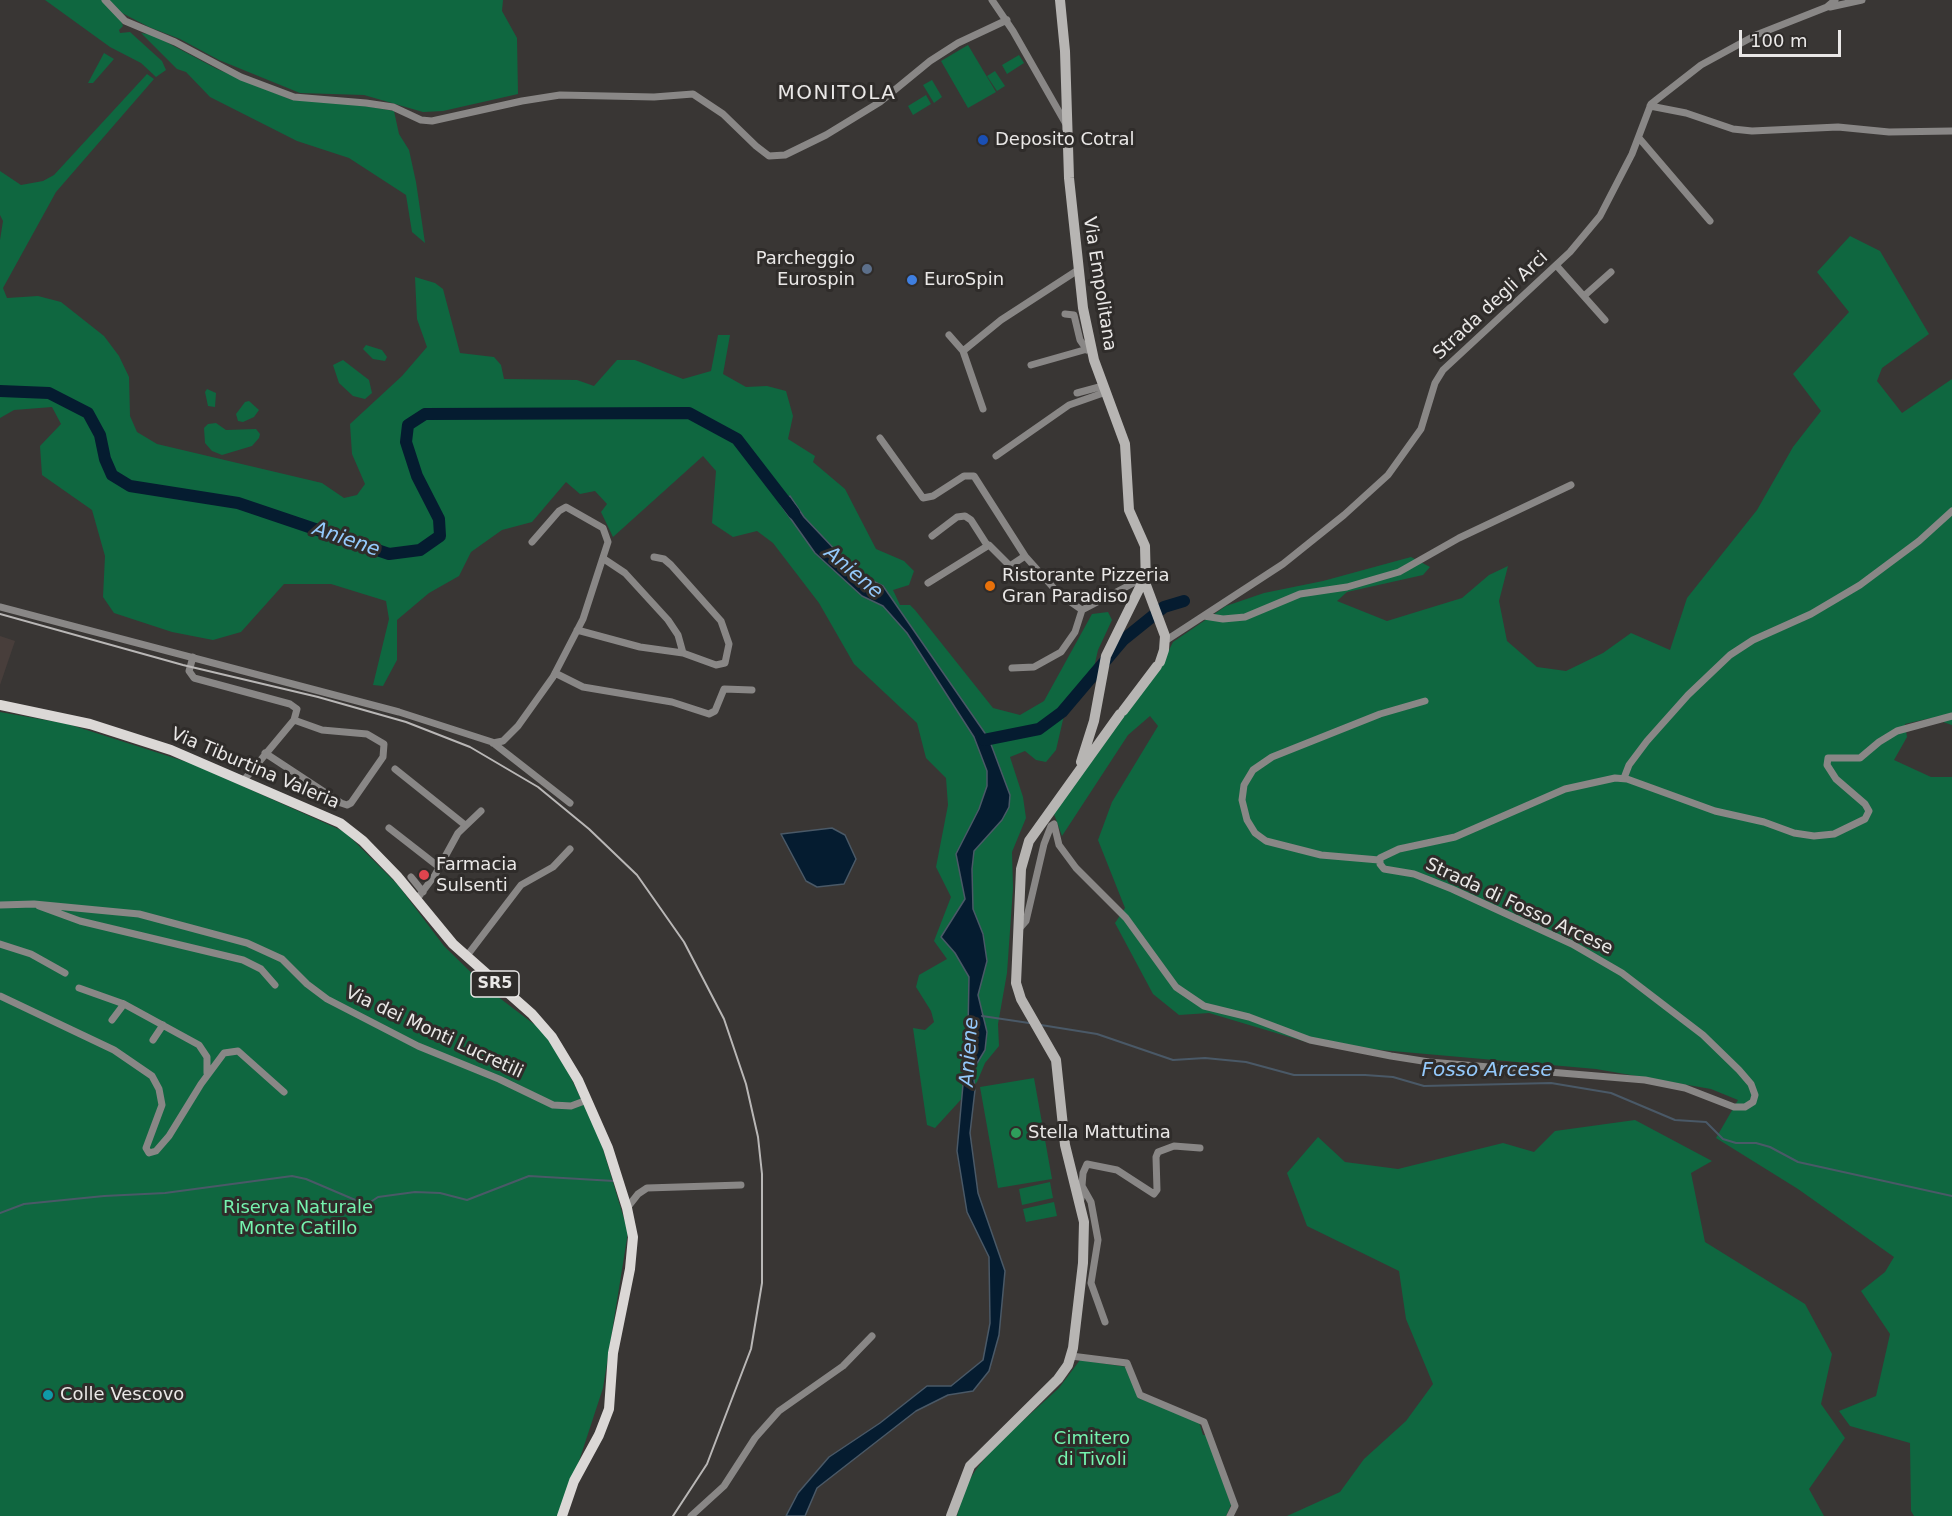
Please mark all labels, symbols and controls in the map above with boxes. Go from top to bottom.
scale bar [1742,18,1844,56]
text: 100 m [1750,30,1808,51]
district label: MONITOLA [777,82,897,106]
place label: Deposito Cotral [995,129,1135,151]
marker: Deposito Cotral [976,133,990,147]
street label: Via Empolitana [1078,215,1120,353]
street label: Strada degli Arci [1429,247,1553,365]
place label: Parcheggio Eurospin [756,248,855,290]
marker: Parcheggio Eurospin [860,262,874,276]
place label: EuroSpin [924,269,1004,291]
marker: EuroSpin [905,273,919,287]
water label: Aniene [309,517,383,563]
water label: Aniene [819,542,887,604]
place label: Ristorante Pizzeria Gran Paradiso [1002,565,1170,608]
marker: Ristorante Pizzeria Gran Paradiso [983,579,997,593]
street label: Via Tiburtina Valeria [167,724,343,814]
place label: Farmacia Sulsenti [436,854,517,896]
street label: Strada di Fosso Arcese [1422,854,1616,960]
marker: Farmacia Sulsenti [417,868,431,882]
road number: SR5 [471,971,519,997]
street label: Via dei Monti Lucretili [342,982,526,1084]
water label: Aniene [956,1017,984,1087]
water label: Fosso Arcese [1421,1059,1553,1083]
place label: Stella Mattutina [1028,1122,1171,1144]
marker: Stella Mattutina [1009,1126,1023,1140]
park label: Riserva Naturale Monte Catillo [223,1197,373,1240]
place label: Colle Vescovo [60,1384,184,1406]
marker: Colle Vescovo [41,1388,55,1402]
park label: Cimitero di Tivoli [1054,1428,1130,1470]

